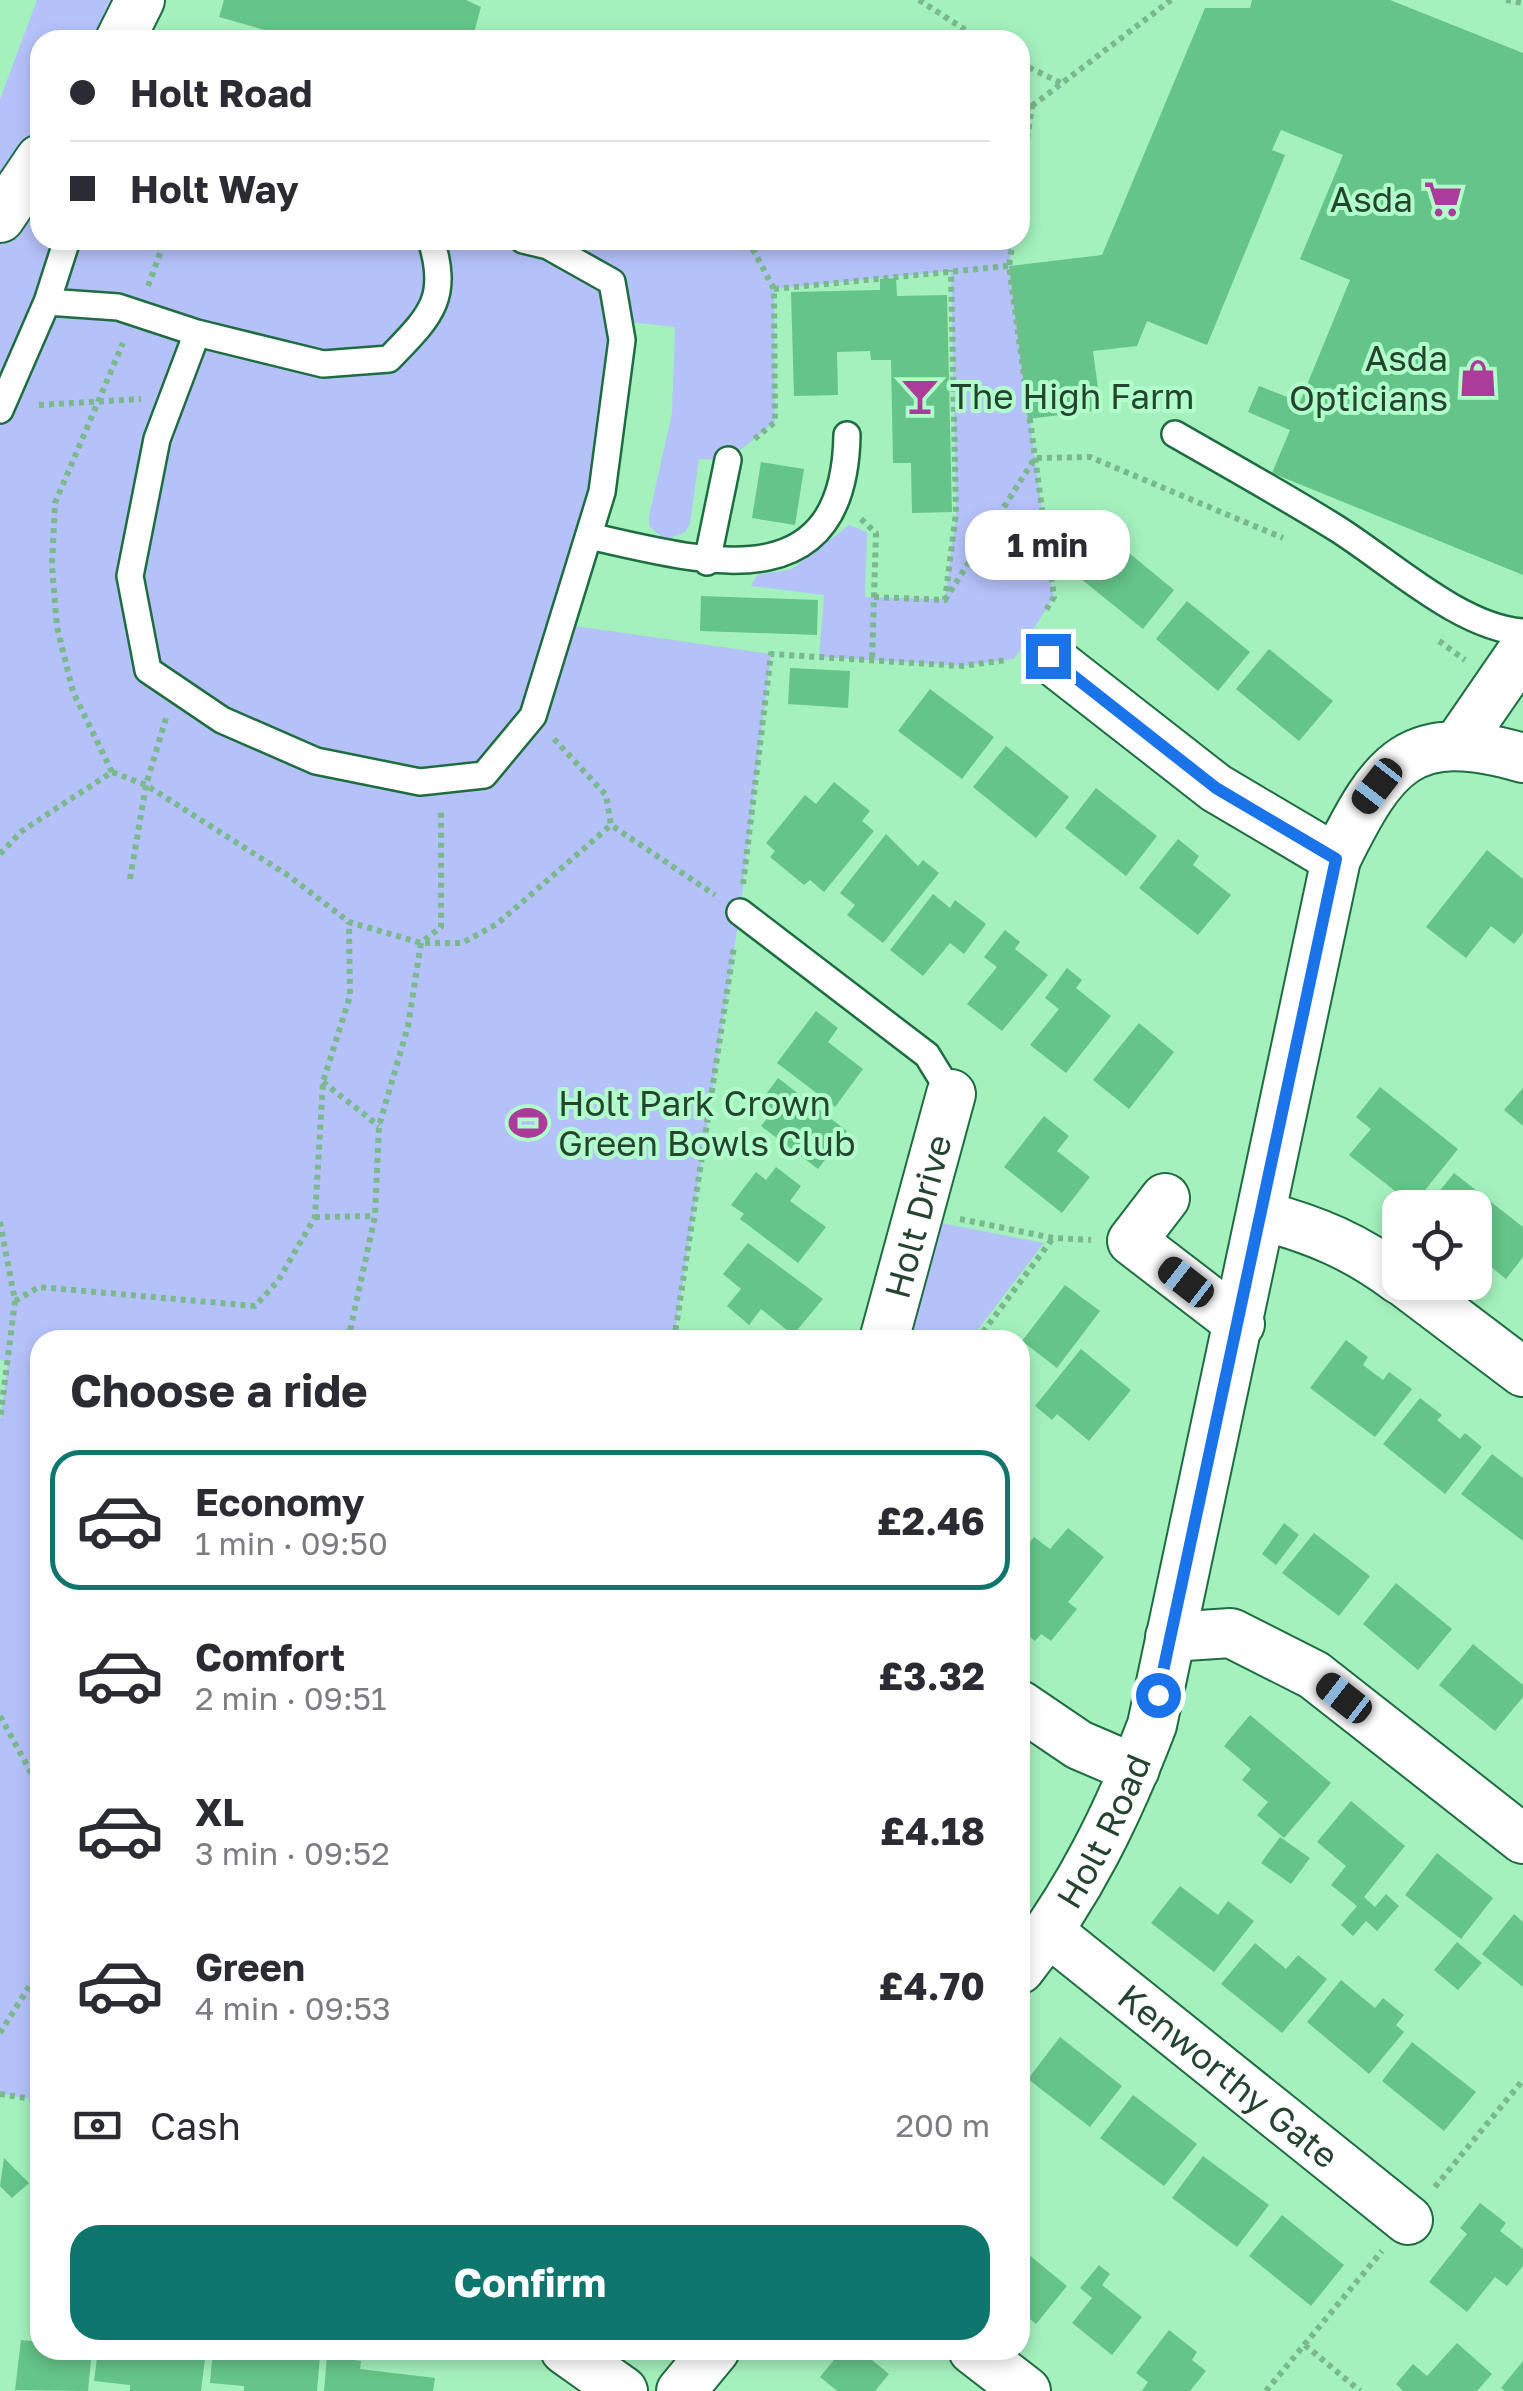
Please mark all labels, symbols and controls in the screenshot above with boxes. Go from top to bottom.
text: Holt Road [130,70,312,115]
text: Holt Way [130,166,299,211]
place label: Asda [1330,178,1413,220]
supermarket icon: Asda [1422,178,1464,220]
place label: Asda Opticians [1289,337,1448,419]
shop icon: Asda Opticians [1457,357,1499,399]
bar icon: The High Farm [899,375,941,417]
place label: The High Farm [950,375,1195,417]
callout: 1 min [966,511,1130,581]
text: 1 min [1007,526,1088,564]
route end [1026,634,1071,679]
car [1347,753,1407,819]
place label: Holt Park Crown Green Bowls Club [558,1082,856,1164]
sports icon: Holt Park Crown Green Bowls Club [507,1102,549,1144]
street label: Holt Drive [875,1130,960,1303]
map controls [1382,1190,1492,1300]
button: locate [1382,1190,1492,1300]
car [1153,1252,1219,1312]
text: Choose a ride [70,1363,368,1417]
icon: car [75,1475,165,1565]
text: Economy [195,1479,364,1524]
text: £2.46 [877,1498,985,1543]
text: 1 min · 09:50 [195,1524,388,1562]
icon: car [75,1630,165,1720]
text: Comfort [195,1634,345,1679]
text: £3.32 [878,1653,985,1698]
car [1311,1668,1377,1728]
route start [1136,1673,1181,1718]
text: 2 min · 09:51 [195,1679,387,1717]
street label: Holt Road [1047,1748,1159,1916]
icon: car [75,1785,165,1875]
text: XL [195,1789,244,1834]
text: £4.18 [880,1808,985,1853]
text: 3 min · 09:52 [195,1834,390,1872]
icon: car [75,1940,165,2030]
text: Green [195,1944,305,1989]
text: £4.70 [879,1963,985,2008]
street label: Kenworthy Gate [1110,1975,1347,2177]
text: 4 min · 09:53 [195,1989,391,2027]
icon: cash [70,2098,125,2153]
text: Cash [150,2103,241,2148]
text: 200 m [895,2106,990,2144]
button: Confirm [70,2225,990,2340]

